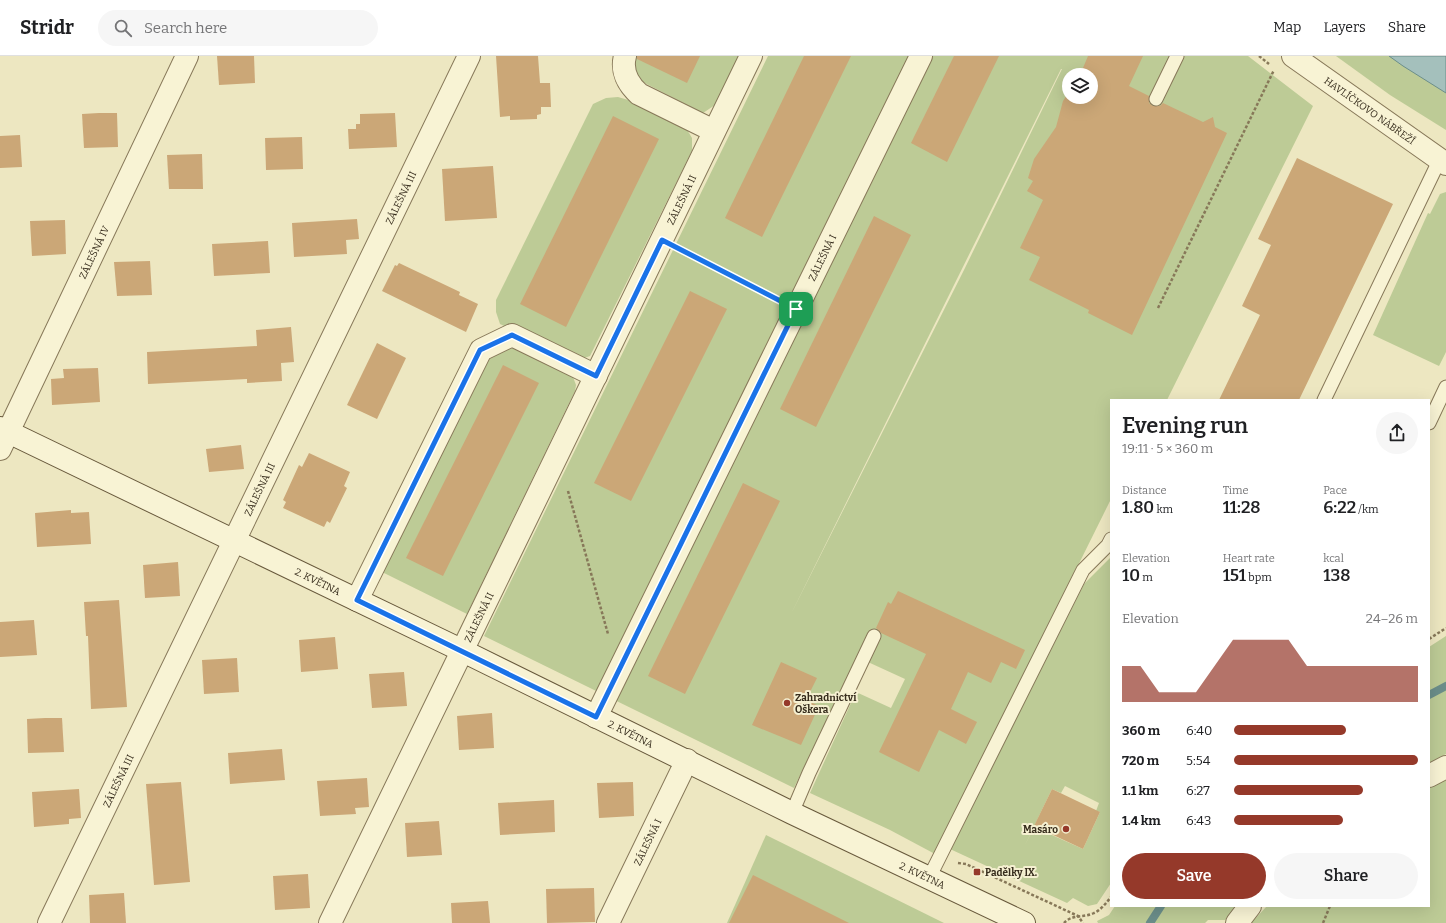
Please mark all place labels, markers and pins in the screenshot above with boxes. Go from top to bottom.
pin [779,292,813,326]
place label: Zahradnictví Oškera [795,691,857,716]
marker: Zahradnictví Oškera [782,698,792,708]
place label: Masáro [1023,823,1058,836]
marker: Masáro [1061,824,1071,834]
marker: Padělky IX. [972,867,982,877]
place label: Padělky IX. [985,867,1037,879]

